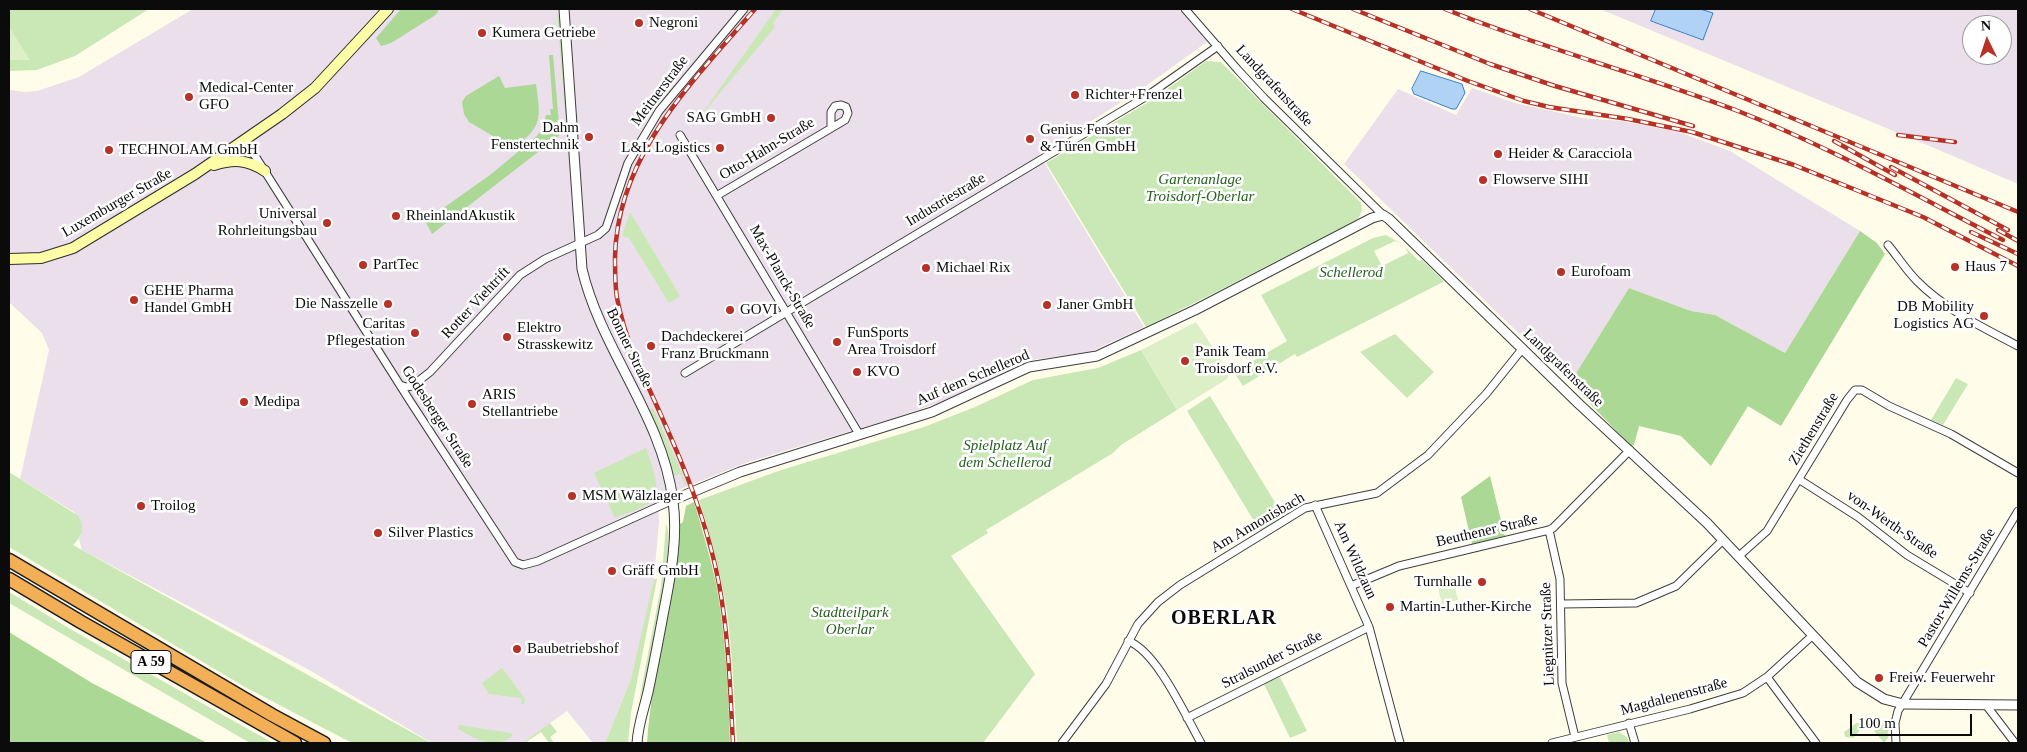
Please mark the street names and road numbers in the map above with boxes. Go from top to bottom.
street label: Landgrafenstraße [1232,41,1316,131]
street label: Meitnerstraße [628,52,692,130]
street label: Otto-Hahn-Straße [716,114,818,184]
street label: Luxemburger Straße [59,164,175,242]
street label: Industriestraße [903,169,989,231]
street label: Max-Planck-Straße [745,222,819,332]
street label: Rotter Viehtrift [438,263,514,343]
street label: Bonner Straße [602,305,656,391]
street label: Landgrafenstraße [1519,325,1607,411]
street label: Auf dem Schellerod [914,346,1032,410]
street label: Godesberger Straße [397,362,477,472]
street label: Ziethenstraße [1785,389,1843,469]
street label: von-Werth-Straße [1843,487,1941,563]
street label: Am Annonisbach [1208,489,1308,557]
street label: Beuthener Straße [1434,511,1540,551]
street label: Am Wildzaun [1330,518,1380,602]
street label: Pastor-Willems-Straße [1914,525,2000,651]
street label: Liegnitzer Straße [1537,582,1559,686]
street label: Stralsunder Straße [1219,627,1325,693]
road number: A 59 [131,650,171,674]
street label: Magdalenenstraße [1619,674,1729,720]

